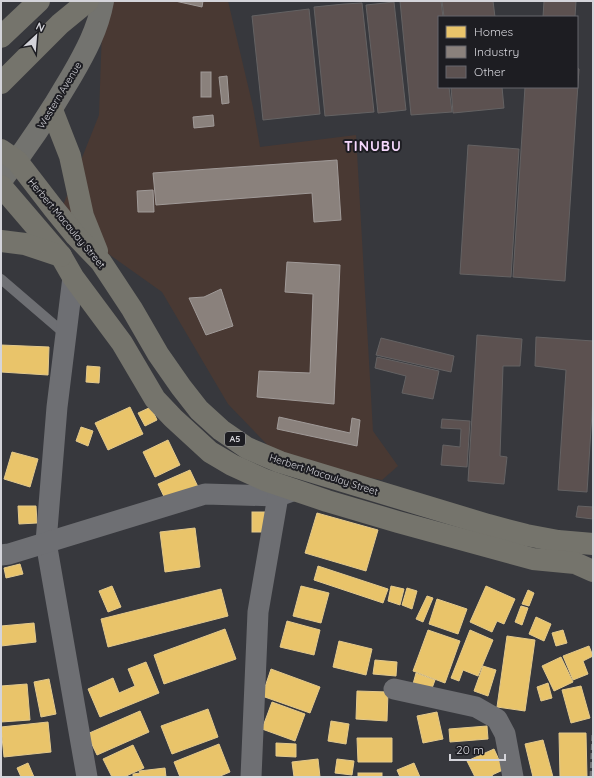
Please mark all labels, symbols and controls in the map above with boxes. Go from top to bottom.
north arrow [16,16,56,56]
legend [438,16,578,88]
text: N [34,19,47,35]
text: Homes [474,24,514,39]
text: Industry [474,44,519,59]
street label: Western Avenue [34,59,85,131]
text: Other [474,64,506,79]
district label: TINUBU [344,137,402,155]
street label: Herbert Macaulay Street [25,176,109,271]
road number: A5 [225,432,245,446]
street label: Herbert Macaulay Street [268,451,380,498]
scale bar [450,736,505,762]
text: 20 m [456,742,484,757]

